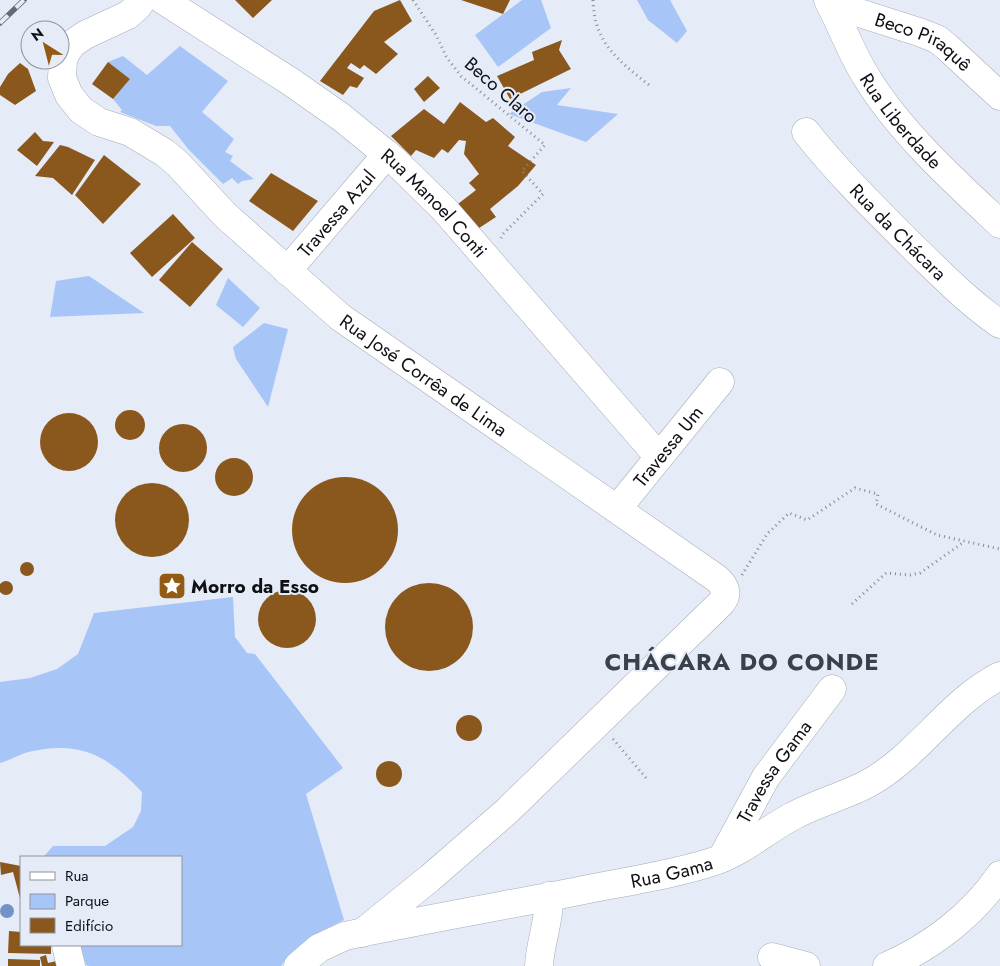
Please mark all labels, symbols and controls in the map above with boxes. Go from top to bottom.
street label: Beco Piraquê [872,5,978,77]
north arrow [20,20,70,70]
text: N [27,23,48,46]
street label: Beco Claro [459,51,543,129]
street label: Rua Liberdade [854,68,948,175]
street label: Rua Manoel Conti [375,142,494,263]
street label: Travessa Azul [291,164,382,263]
street label: Rua da Chácara [844,177,953,286]
street label: Rua José Corrêa de Lima [335,308,513,443]
street label: Travessa Um [627,400,709,493]
place icon: Morro da Esso [157,571,187,601]
place label: Morro da Esso [191,573,319,600]
district label: CHÁCARA DO CONDE [604,644,880,679]
street label: Travessa Gama [730,714,818,828]
street label: Rua Gama [628,849,716,894]
legend [20,856,182,946]
text: Rua [65,865,89,887]
text: Parque [65,890,109,912]
text: Edifício [65,915,113,937]

